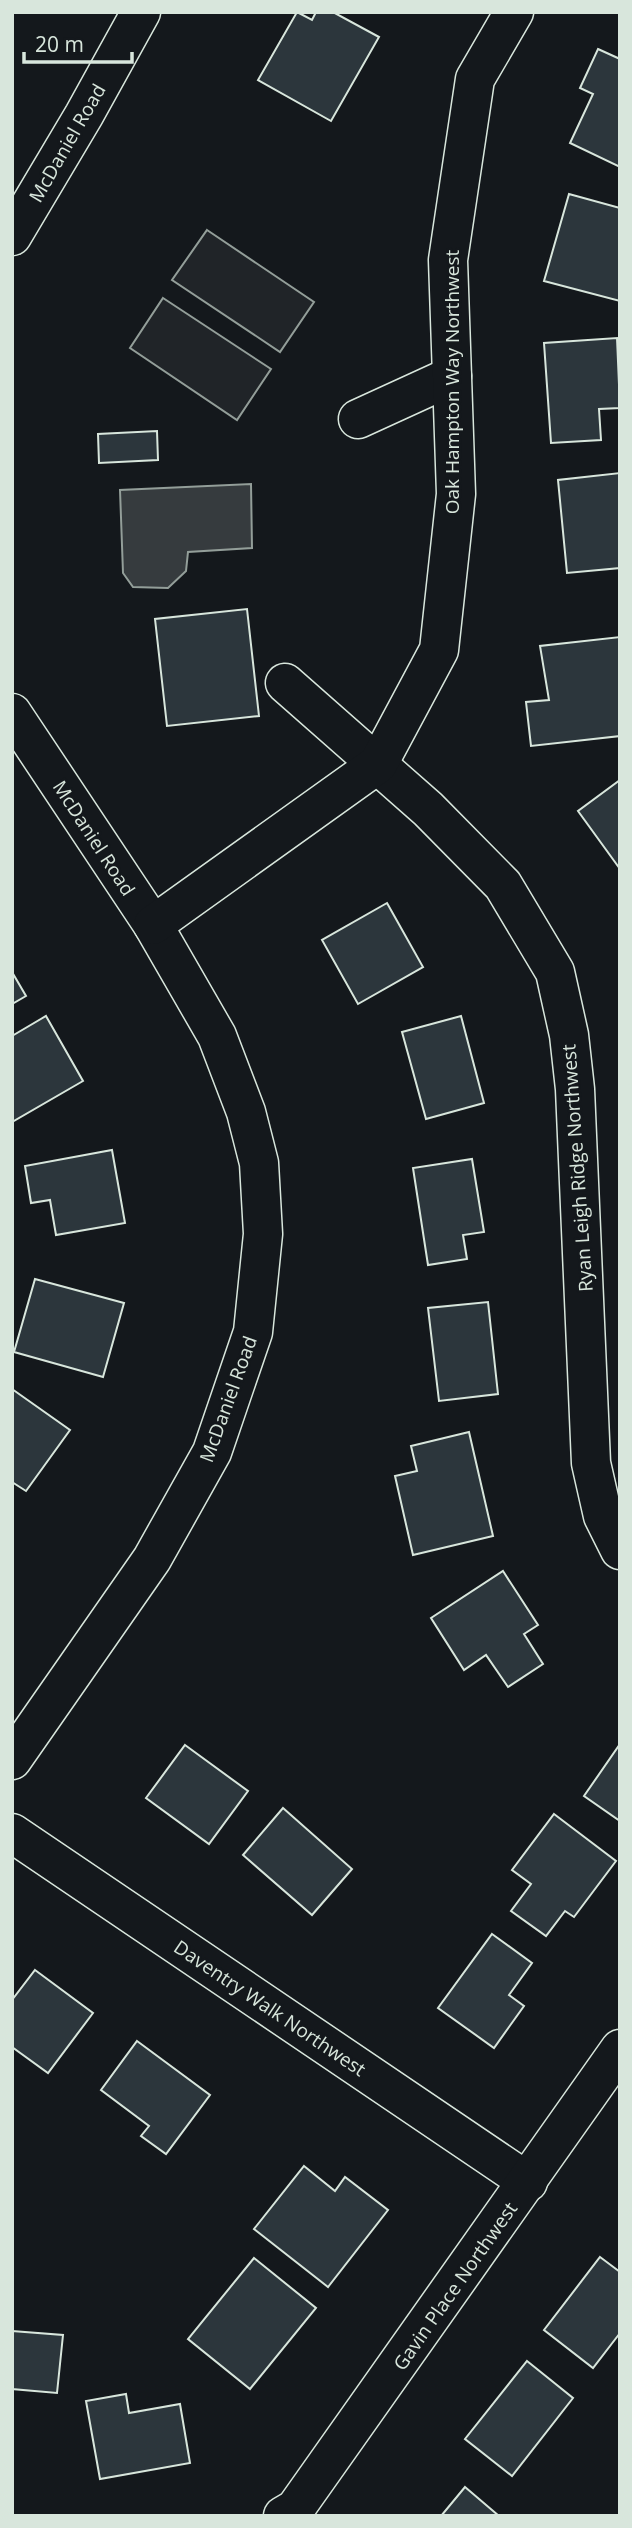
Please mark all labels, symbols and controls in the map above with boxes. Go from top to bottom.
scale bar [24,21,133,65]
text: 20 m [35,30,84,58]
street label: McDaniel Road [23,79,111,207]
street label: Oak Hampton Way Northwest [439,250,465,514]
street label: McDaniel Road [47,775,141,901]
street label: Ryan Leigh Ridge Northwest [555,1043,599,1293]
street label: McDaniel Road [193,1332,263,1466]
street label: Daventry Walk Northwest [169,1934,371,2082]
street label: Gavin Place Northwest [387,2196,523,2375]

